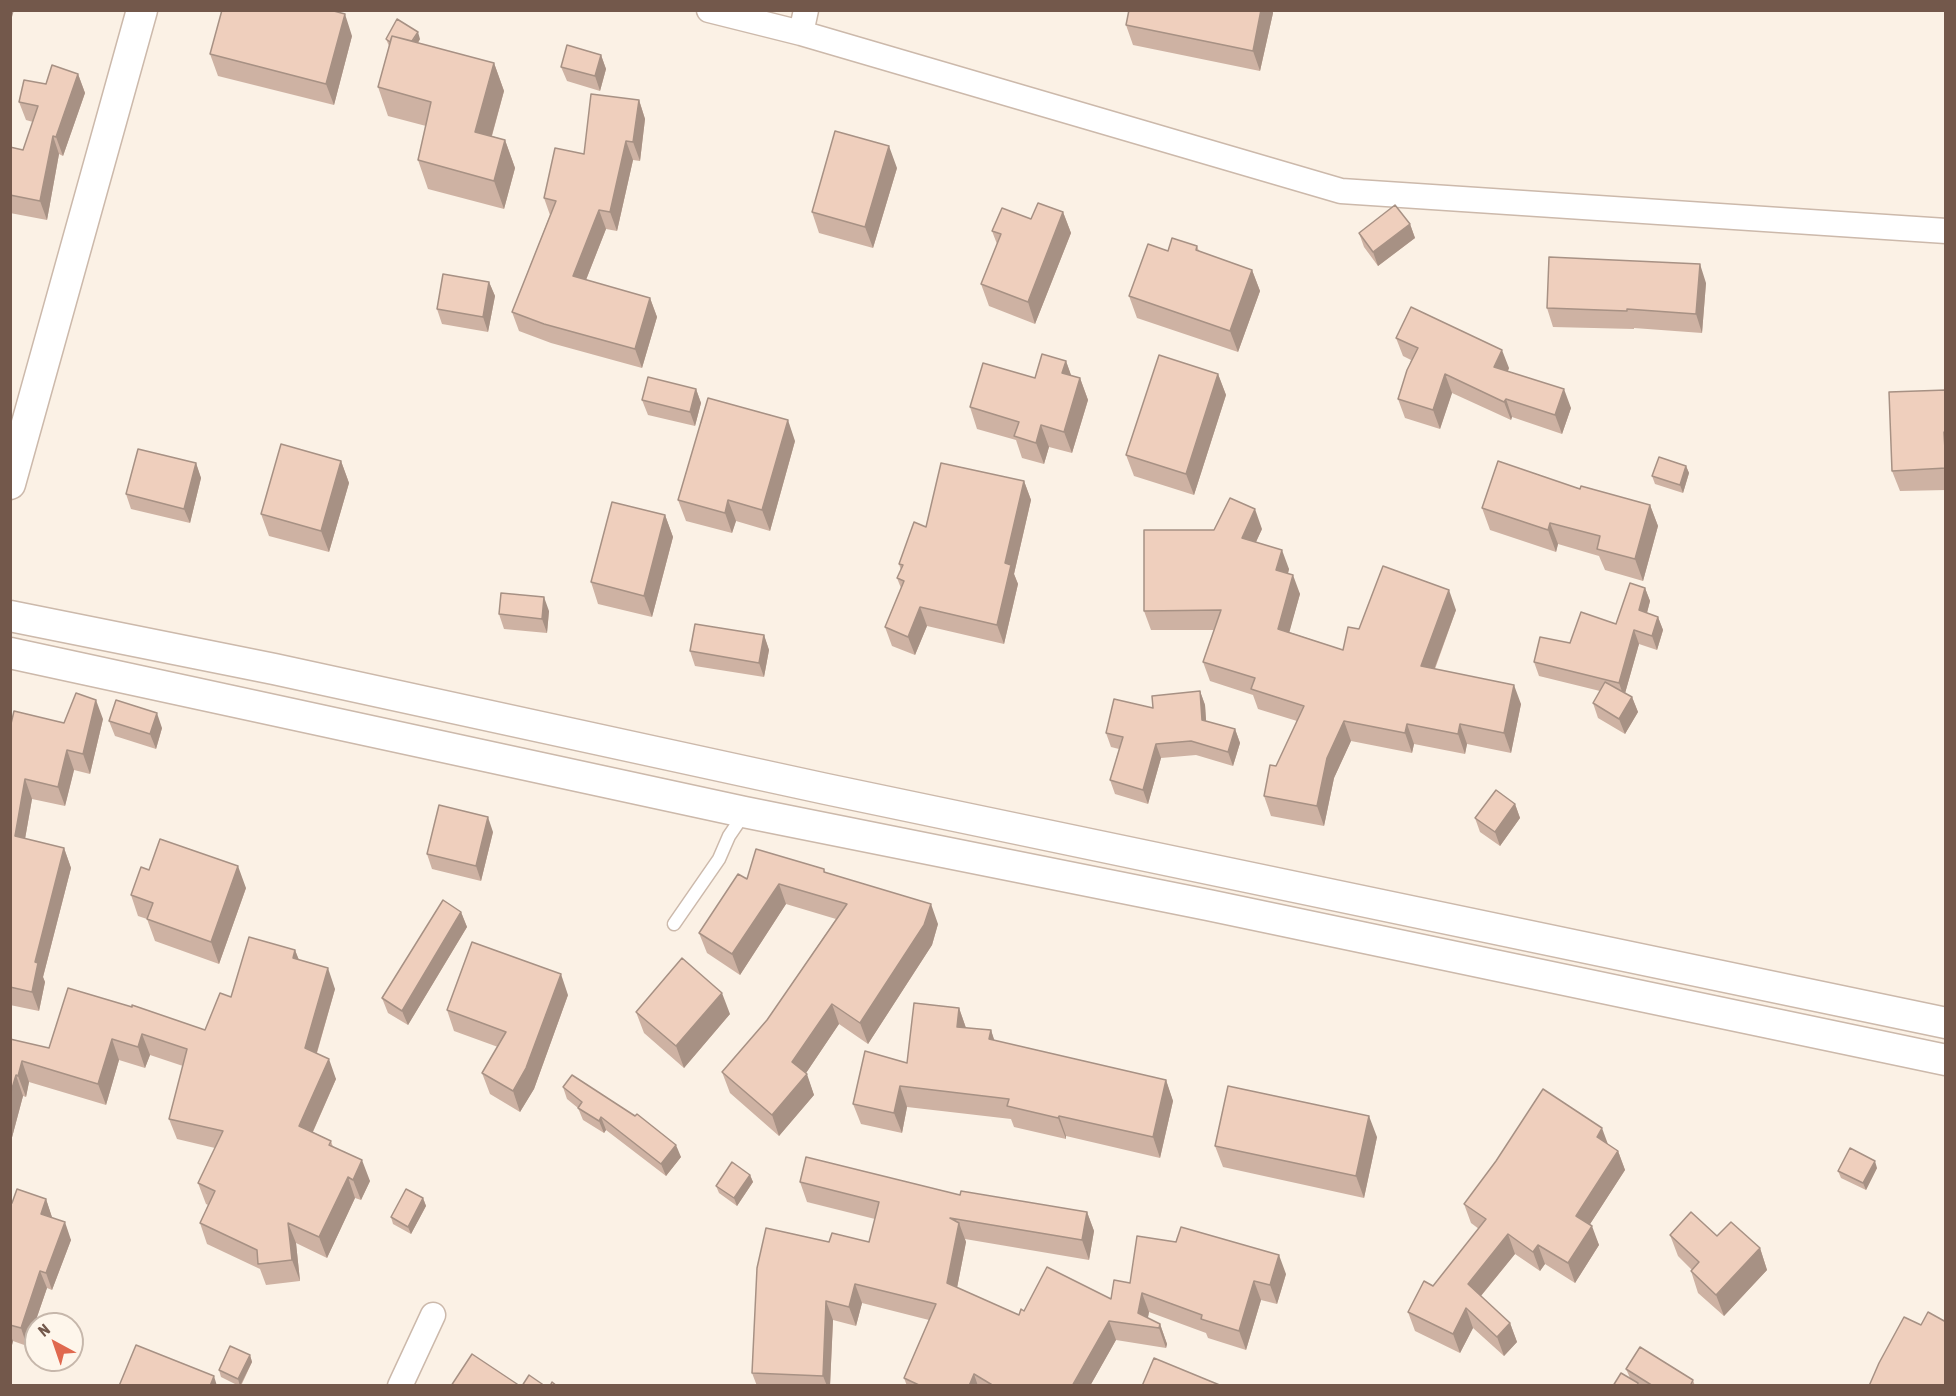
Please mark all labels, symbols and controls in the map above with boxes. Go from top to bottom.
north arrow [24,1312,84,1372]
text: N [34,1320,53,1340]

